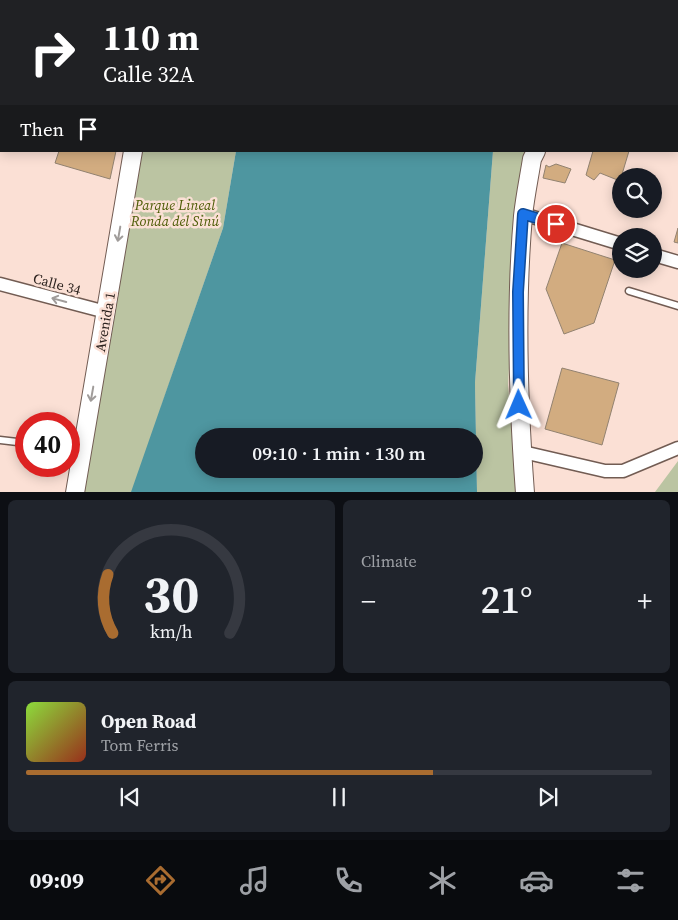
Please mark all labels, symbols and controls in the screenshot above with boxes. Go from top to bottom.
text: 110 m [103,14,199,62]
icon: right [20,20,85,85]
text: Calle 32A [103,59,194,89]
icon: arrive [74,115,102,143]
text: Then [20,116,64,142]
map controls [612,168,662,278]
button: search [612,168,662,218]
park label: Parque Lineal Ronda del Sinú [130,195,219,231]
pin [535,203,577,245]
icon: arrive [542,210,570,238]
one-way arrow [114,225,124,241]
button: layers [612,228,662,278]
street label: Calle 34 [31,268,83,300]
street label: Avenida 1 [90,291,120,353]
one-way arrow [52,295,68,304]
position arrow [492,378,544,430]
one-way arrow [87,386,97,402]
speed limit sign: 40 [15,412,80,477]
text: 09:10 · 1 min · 130 m [252,440,426,466]
text: Climate [361,550,417,572]
text: 30 [143,558,200,629]
text: 21° [481,574,532,626]
text: − [361,582,376,620]
text: + [637,582,652,620]
text: km/h [150,619,193,644]
text: Open Road [101,708,196,734]
text: Tom Ferris [101,734,179,756]
icon: previous [116,783,144,811]
icon: pause [325,783,353,811]
icon: next [534,783,562,811]
icon: directions [143,863,178,898]
icon: music [237,863,272,898]
icon: phone [331,863,366,898]
icon: climate [425,863,460,898]
icon: car [519,863,554,898]
icon: filters [613,863,648,898]
text: 09:09 [30,865,84,895]

